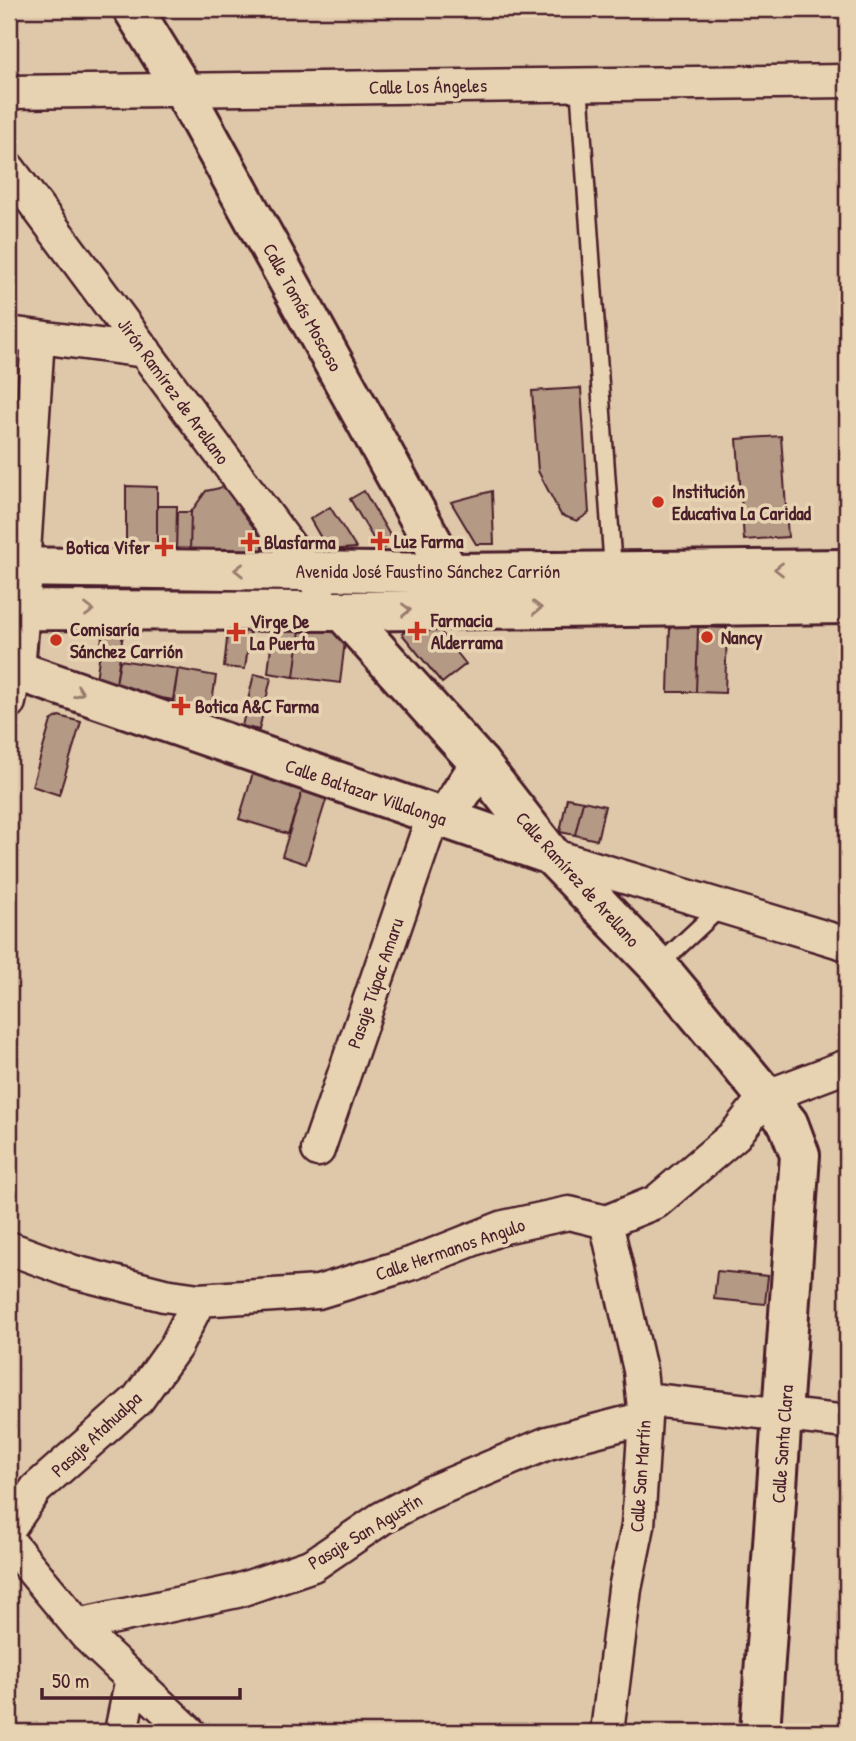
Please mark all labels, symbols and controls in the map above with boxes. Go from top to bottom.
street label: Calle Los Ángeles [369,72,487,100]
street label: Calle Tomás Moscoso [257,238,349,376]
street label: Jirón Ramírez de Arellano [112,312,236,470]
place label: Institución Educativa La Caridad [672,478,812,526]
marker: Institución Educativa La Caridad [650,494,666,510]
place label: Luz Farma [394,528,464,554]
place label: Blasfarma [264,529,336,555]
marker: Luz Farma [372,533,388,549]
place label: Botica Vifer [66,534,151,560]
marker: Blasfarma [242,534,258,550]
marker: Botica Vifer [156,539,172,555]
street label: Avenida José Faustino Sánchez Carrión [296,558,560,584]
one-way arrow [773,561,784,577]
one-way arrow [233,563,244,578]
one-way arrow [532,600,543,616]
one-way arrow [85,602,95,618]
one-way arrow [401,602,411,618]
place label: Farmacia Alderrama [430,607,503,655]
place label: Virge De La Puerta [250,608,315,656]
place label: Comisaría Sánchez Carrión [70,616,184,664]
marker: Farmacia Alderrama [409,623,425,639]
marker: Virge De La Puerta [228,624,244,640]
place label: Nancy [721,624,763,651]
marker: Nancy [699,629,715,645]
marker: Comisaría Sánchez Carrión [48,632,64,648]
one-way arrow [72,684,85,698]
place label: Botica A&C Farma [195,693,319,719]
marker: Botica A&C Farma [173,698,189,714]
street label: Calle Baltazar Villalonga [282,752,451,832]
street label: Calle Ramírez de Arellano [510,806,646,953]
street label: Pasaje Túpac Amaru [341,914,410,1052]
street label: Calle Hermanos Angulo [372,1211,529,1287]
street label: Calle Santa Clara [765,1383,799,1504]
street label: Pasaje Atahualpa [45,1385,147,1483]
street label: Calle San Martín [623,1419,657,1533]
street label: Pasaje San Agustín [303,1487,427,1575]
scale bar [42,1657,240,1701]
text: 50 m [52,1666,89,1695]

